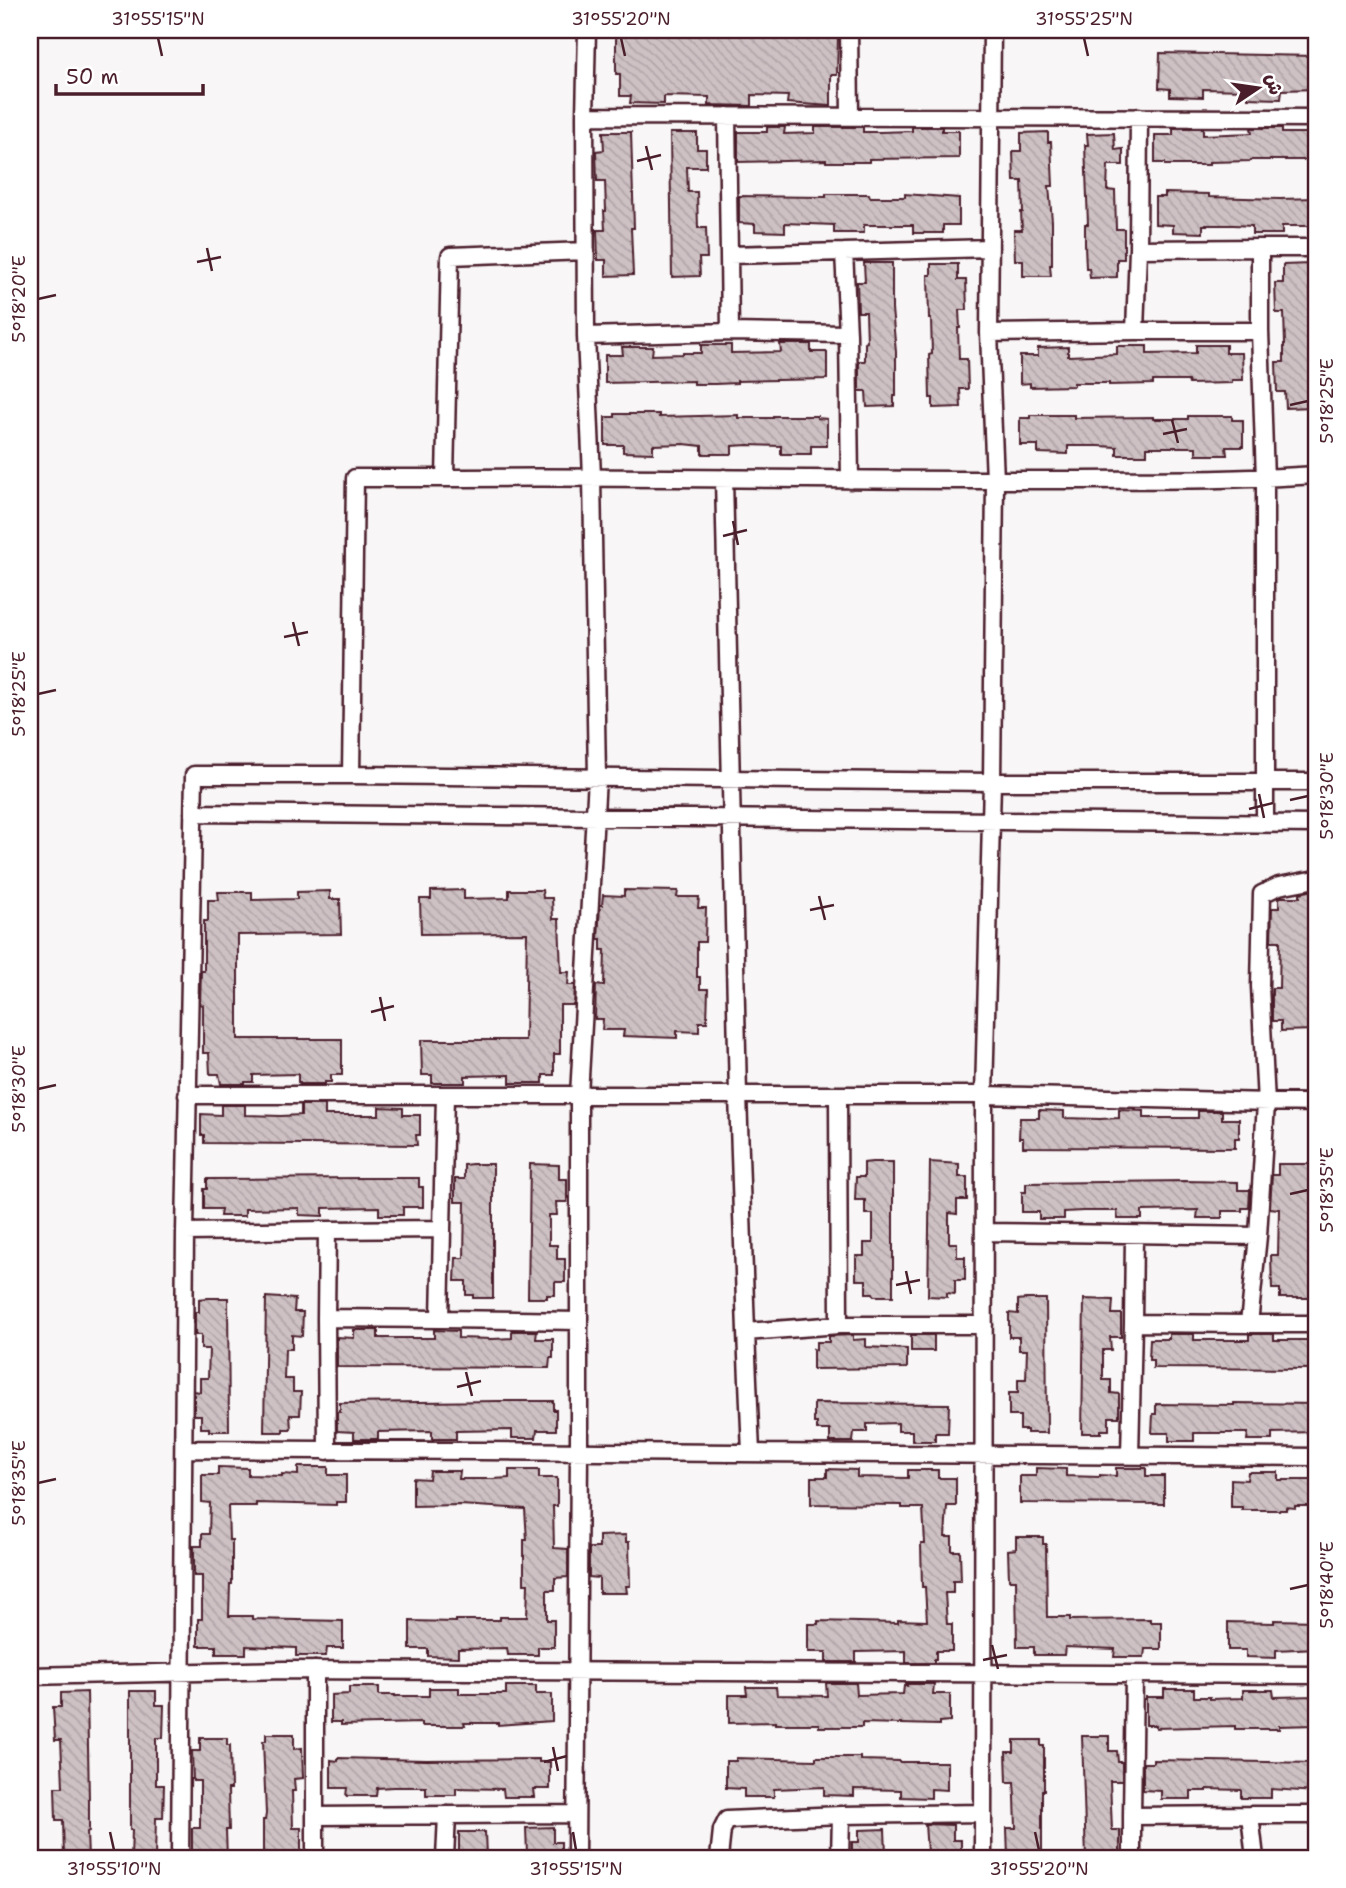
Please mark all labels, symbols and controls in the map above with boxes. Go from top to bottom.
text: 31°55'15"N [111,7,205,31]
text: 31°55'20"N [571,7,671,31]
text: 31°55'25"N [1035,7,1133,31]
scale bar [56,52,203,96]
north arrow [1224,52,1294,122]
text: 50 m [66,63,119,91]
text: ش [1260,71,1289,97]
text: 5°18'20"E [7,255,31,343]
text: 5°18'25"E [1315,358,1339,444]
text: 5°18'25"E [7,651,31,737]
text: 5°18'30"E [1315,752,1339,840]
text: 5°18'30"E [7,1045,31,1133]
text: 5°18'35"E [1315,1147,1339,1233]
text: 5°18'35"E [7,1440,31,1526]
text: 5°18'40"E [1315,1541,1339,1629]
text: 31°55'10"N [66,1857,162,1881]
text: 31°55'15"N [529,1857,623,1881]
text: 31°55'20"N [989,1857,1089,1881]

